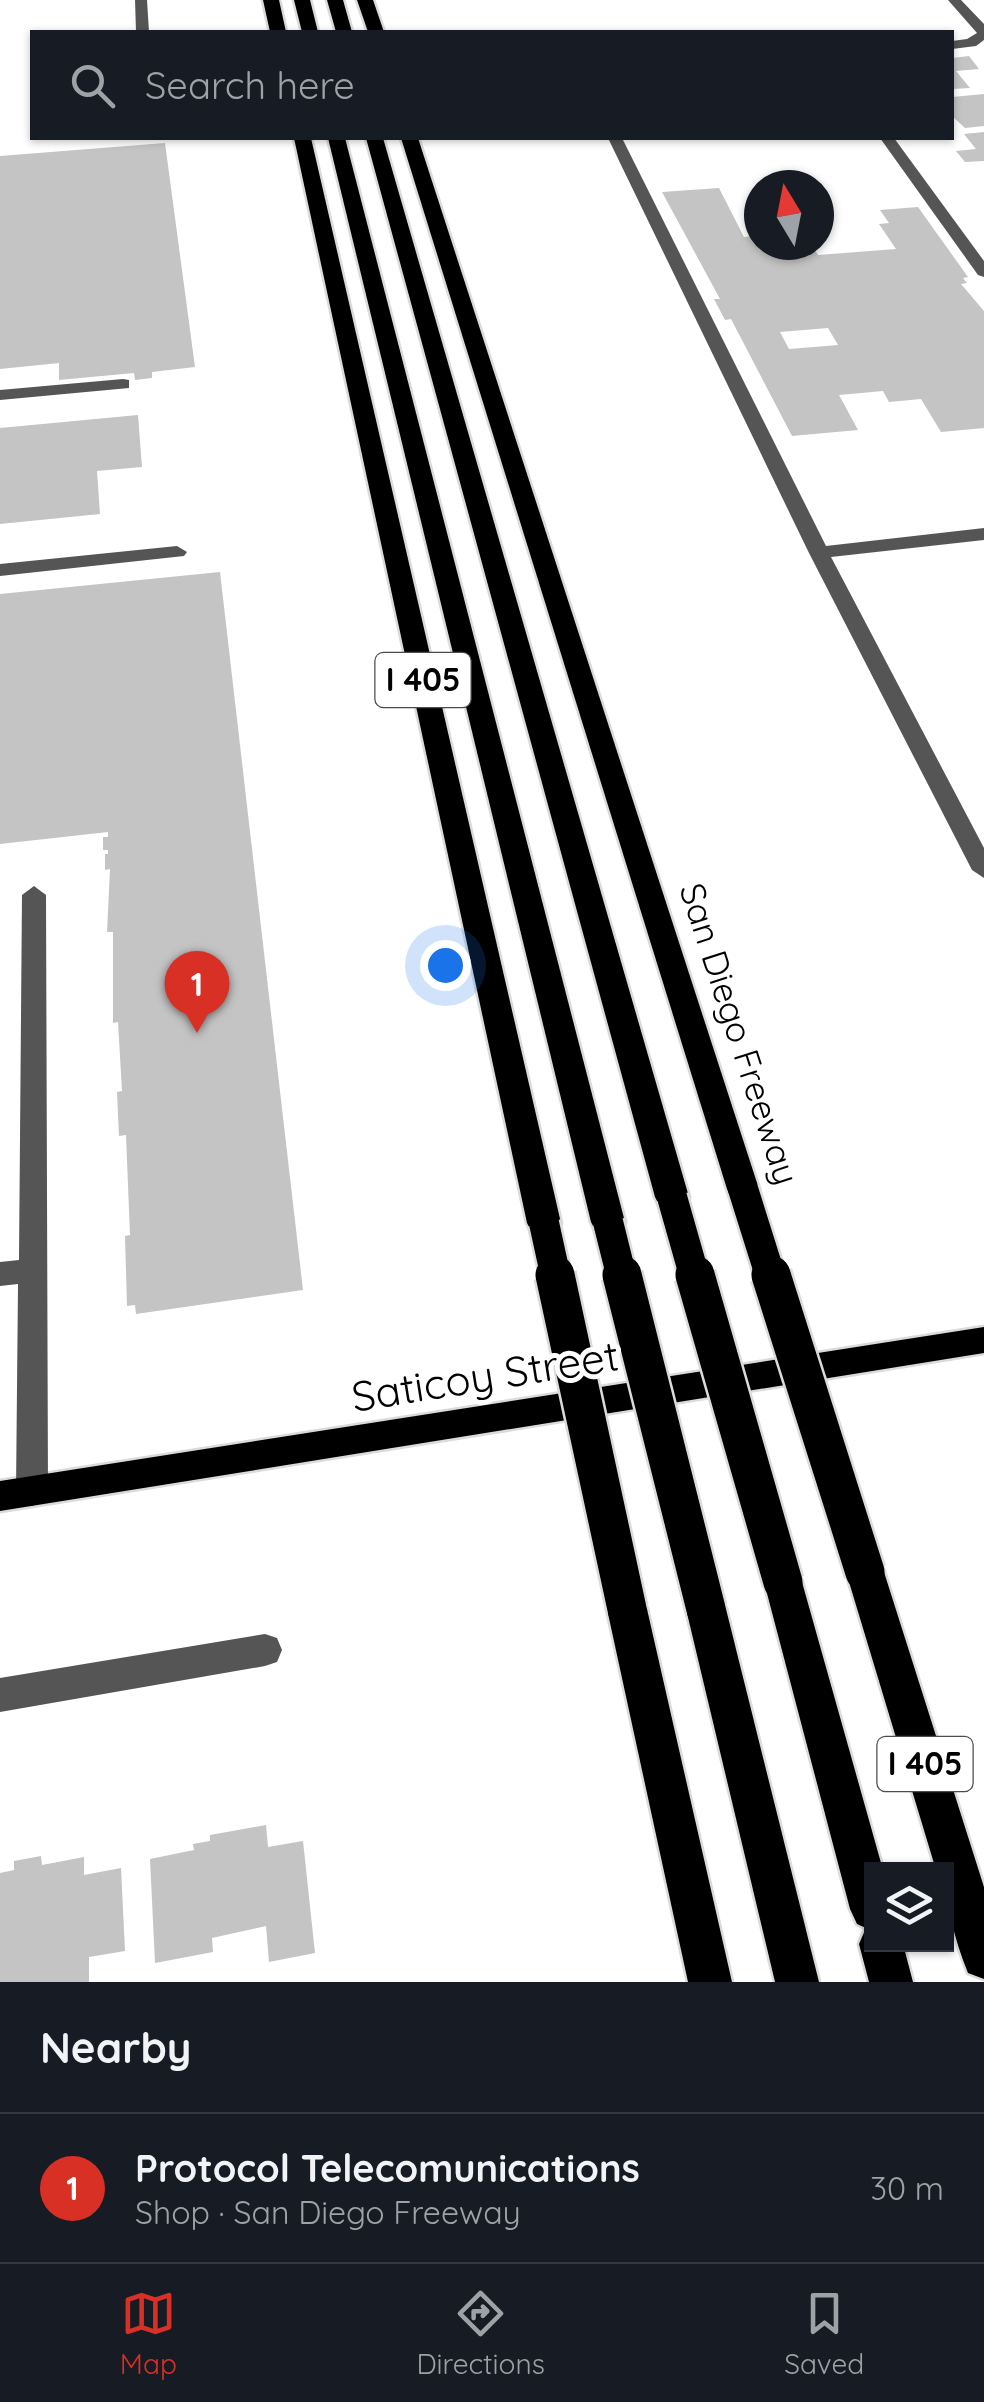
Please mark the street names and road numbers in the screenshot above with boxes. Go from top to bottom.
road number: I 405 [376,653,470,707]
street label: San Diego Freeway [671,878,809,1190]
street label: Saticoy Street [348,1328,622,1423]
road number: I 405 [878,1737,972,1791]

